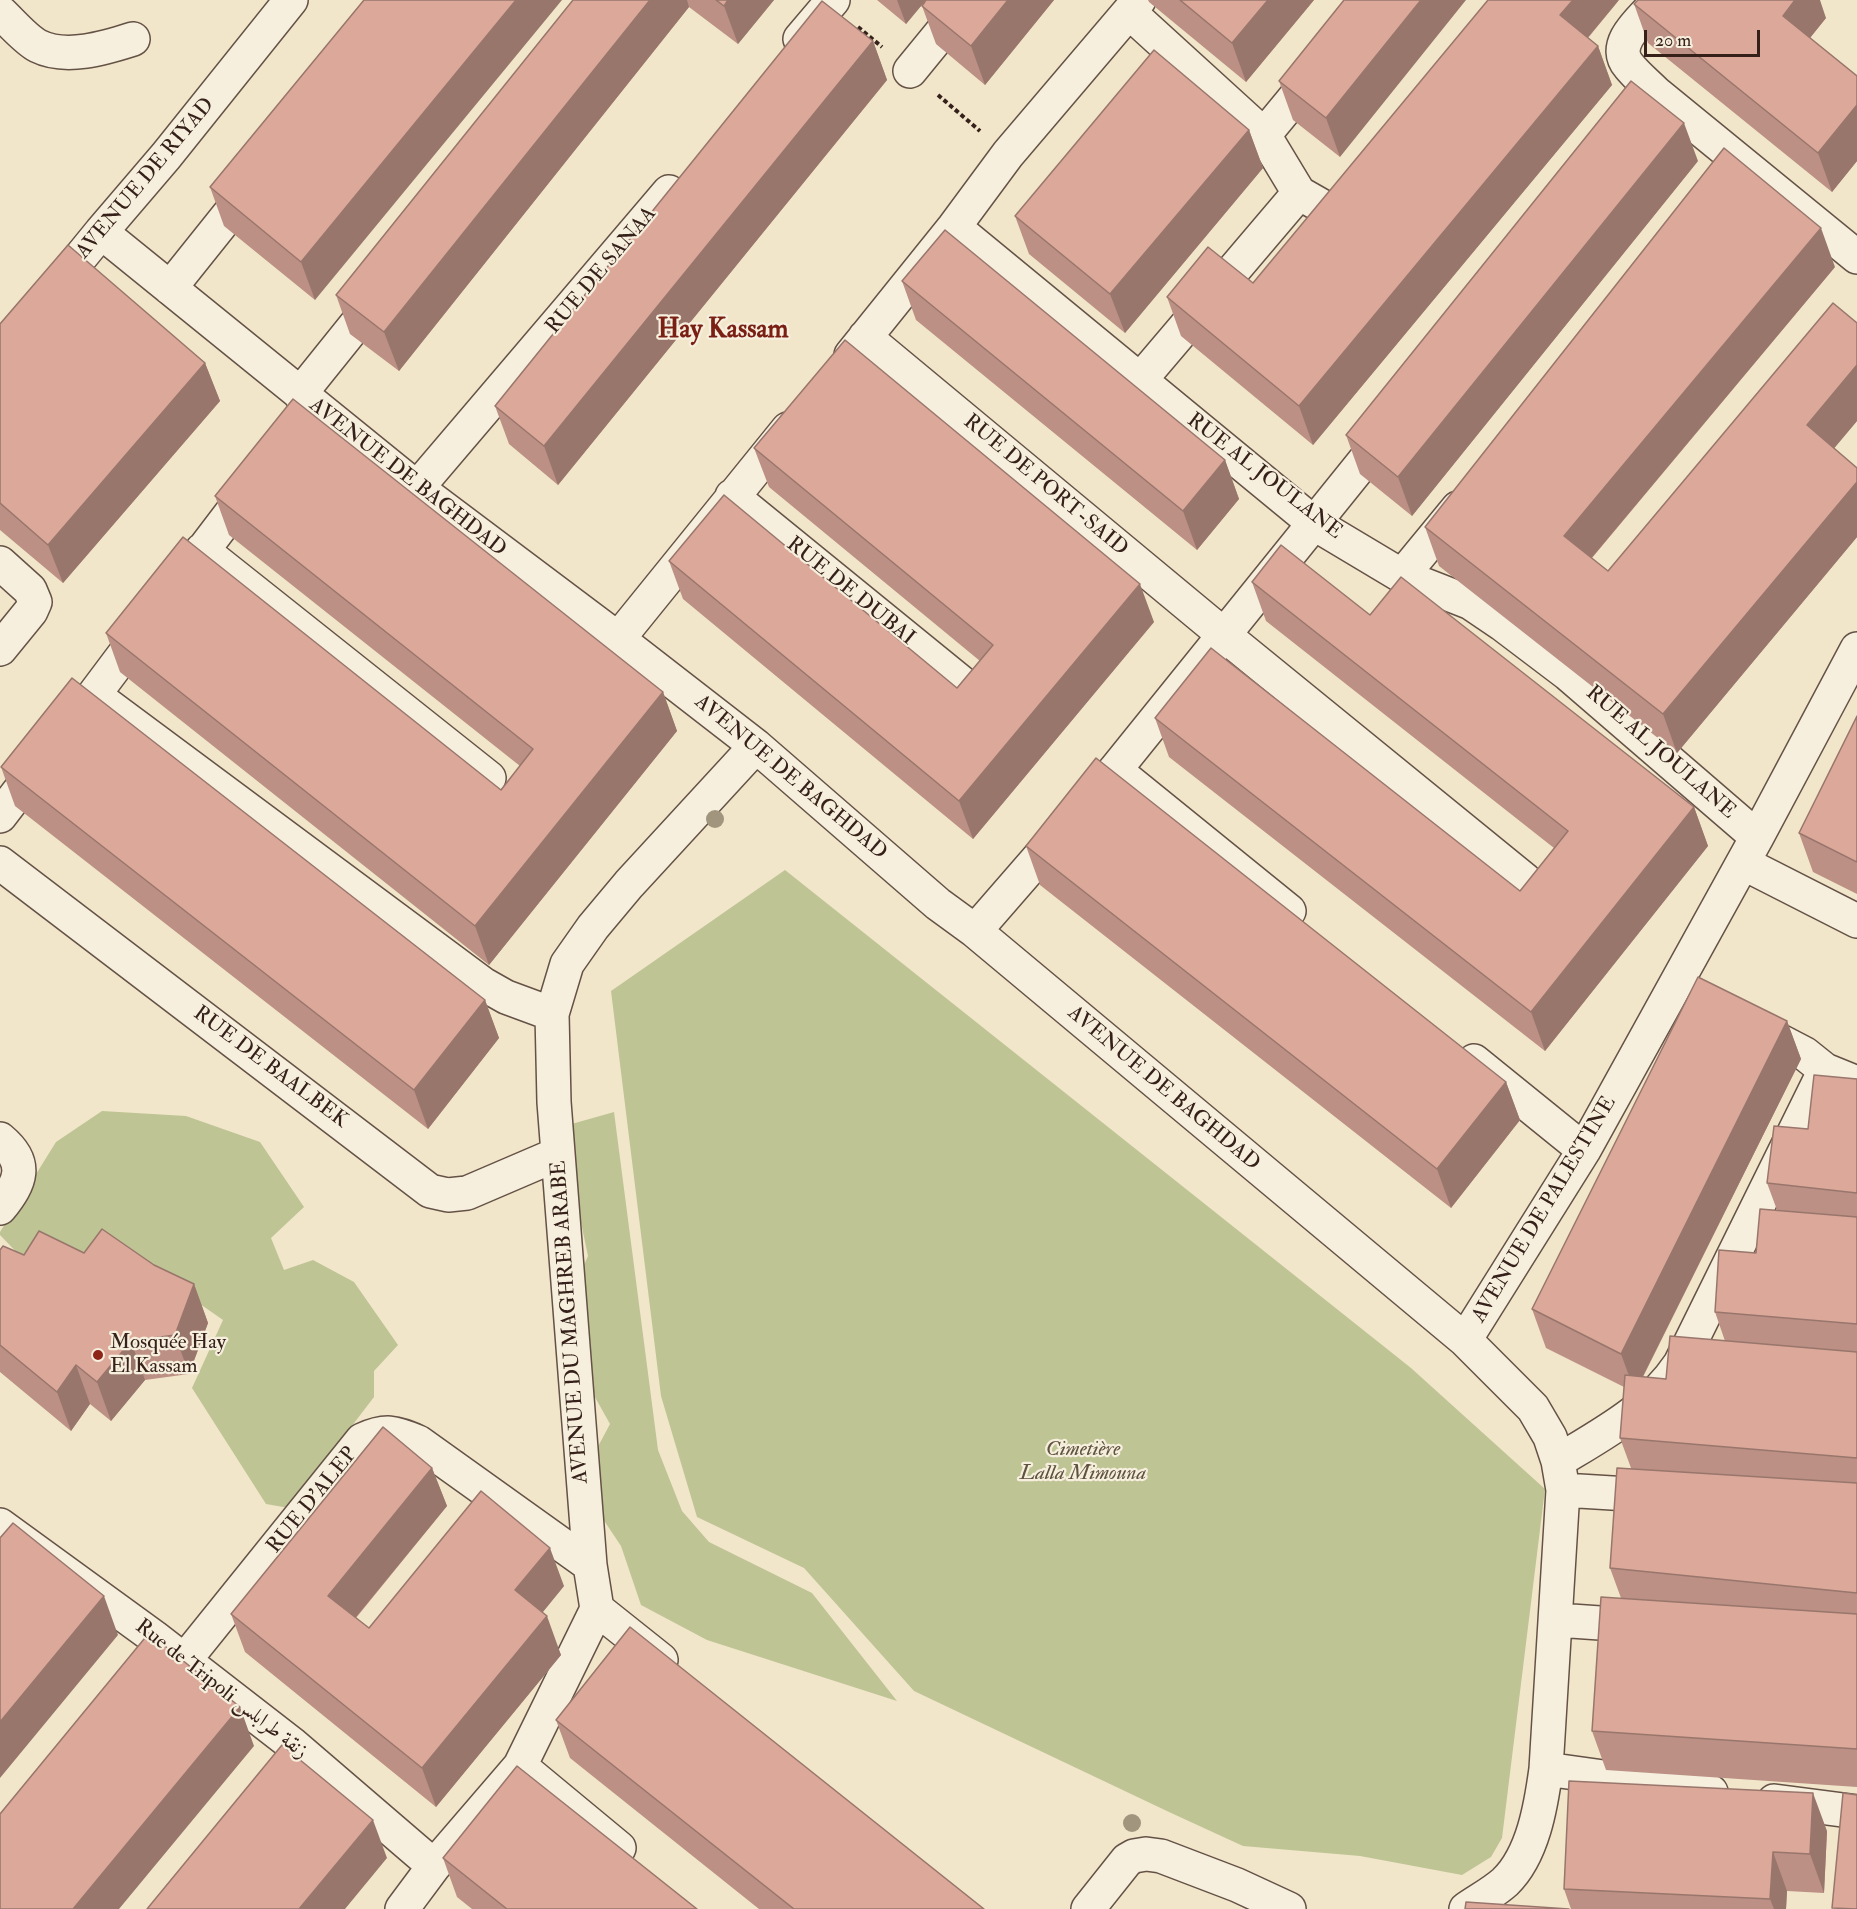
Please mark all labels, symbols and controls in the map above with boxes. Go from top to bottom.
scale bar [1647,18,1762,56]
text: 20 m [1655,29,1691,52]
street label: AVENUE DE RIYAD [71,93,221,265]
street label: RUE DE SANAA [542,202,662,340]
district label: Hay Kassam [657,315,789,347]
street label: AVENUE DE BAGHDAD [303,393,511,563]
street label: RUE AL JOULANE [1181,408,1347,546]
street label: RUE DE PORT-SAID [958,410,1132,562]
street label: RUE DE DUBAI [781,532,919,652]
street label: RUE AL JOULANE [1580,681,1740,825]
street label: AVENUE DE BAGHDAD [689,690,891,866]
street label: AVENUE DE BAGHDAD [1062,1001,1264,1177]
street label: RUE DE BAALBEK [188,1002,352,1134]
street label: AVENUE DE PALESTINE [1467,1092,1623,1328]
street label: AVENUE DU MAGHREB ARABE [547,1160,595,1484]
place label: Mosquée Hay El Kassam [110,1330,226,1380]
marker: Mosquée Hay El Kassam [91,1348,105,1362]
park label: Cimetière Lalla Mimouna [1020,1437,1146,1487]
street label: RUE D'ALEP [263,1443,363,1559]
street label: Rue de Tripoli زنقة طرابلس [130,1615,312,1765]

